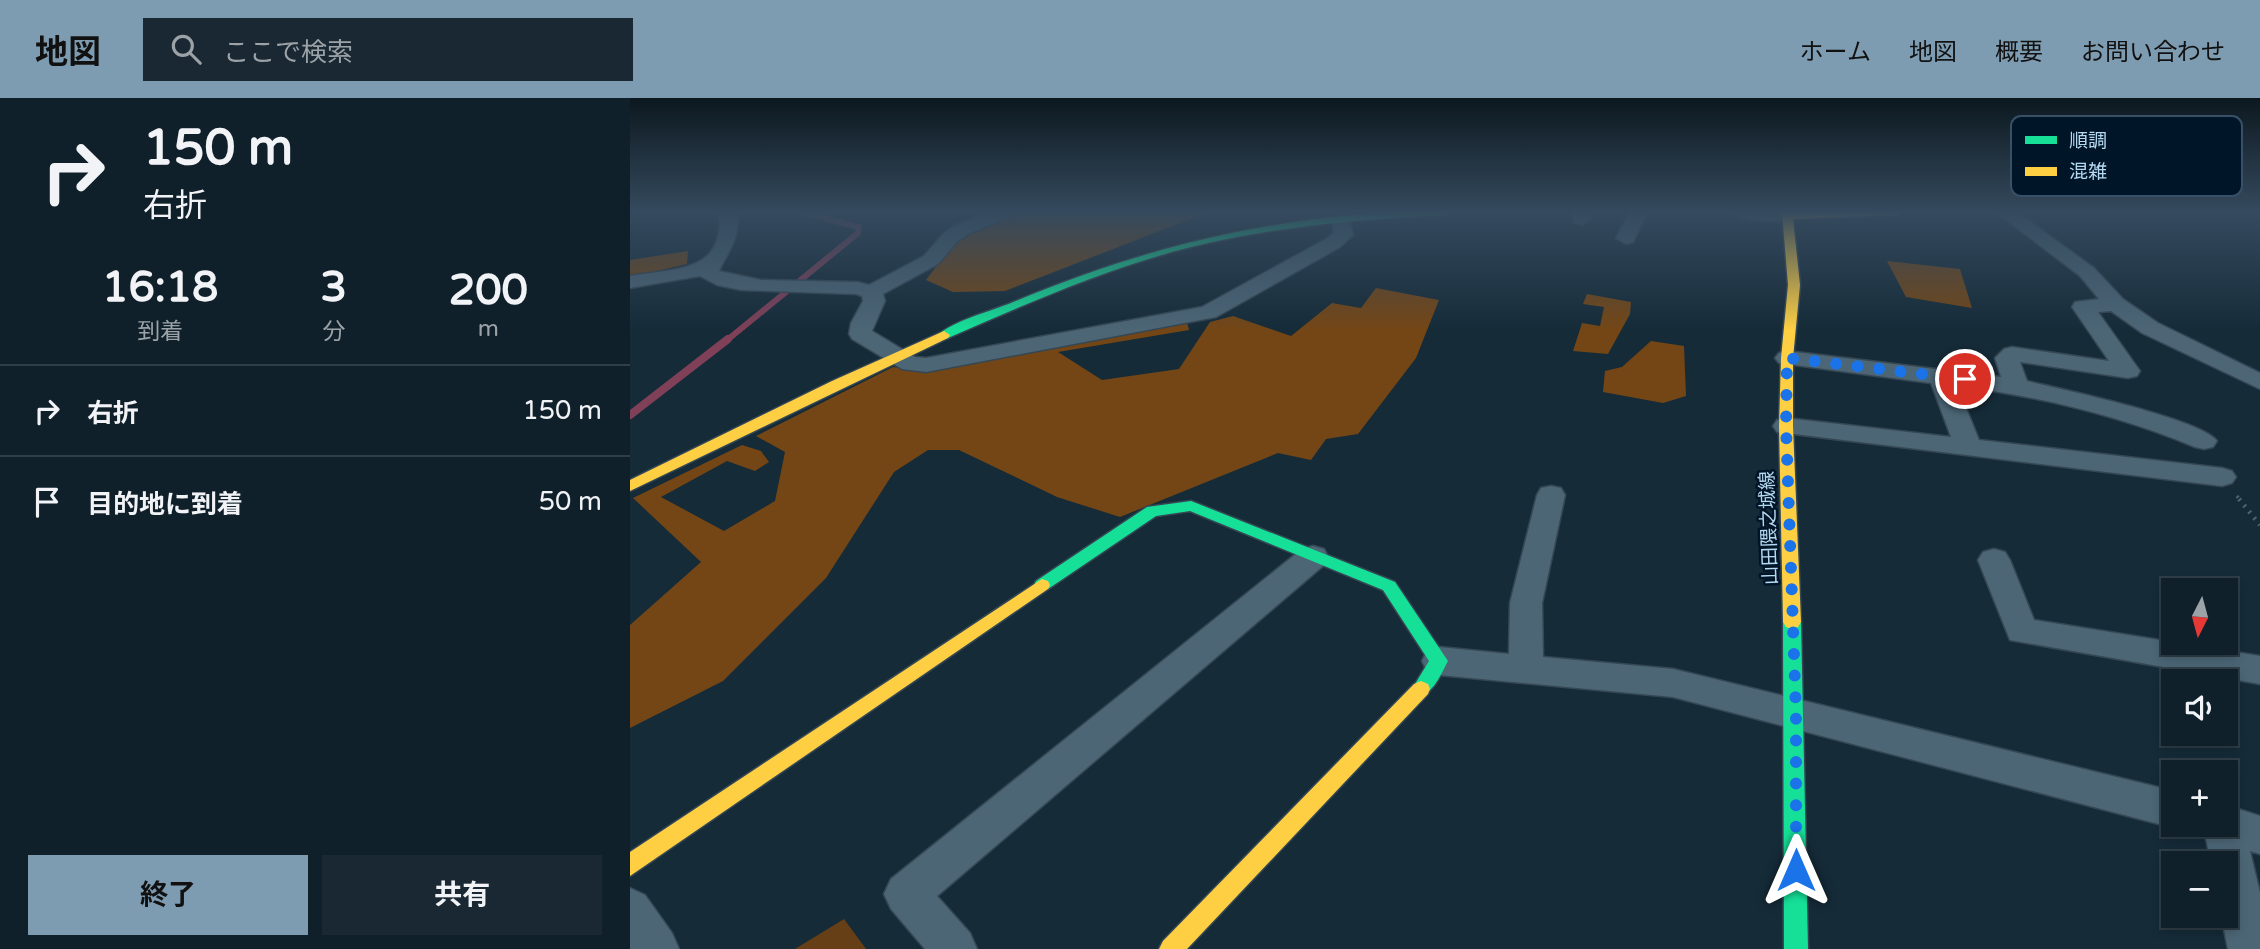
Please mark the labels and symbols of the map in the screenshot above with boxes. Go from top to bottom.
legend [2011,116,2242,196]
text: 順調 [2069,130,2107,152]
text: 混雑 [2069,161,2107,183]
pin [1935,349,1995,409]
street label: 山田隈之城線 [1756,471,1782,585]
north arrow [2161,578,2238,654]
position arrow [1759,833,1833,907]

